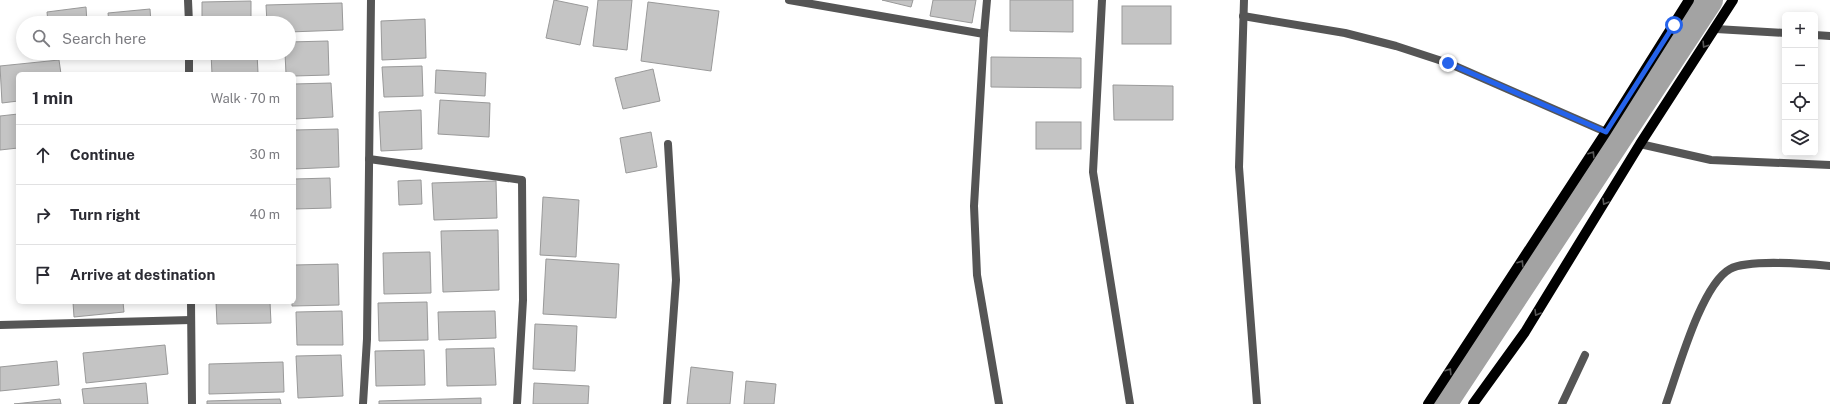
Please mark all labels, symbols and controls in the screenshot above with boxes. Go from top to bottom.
map controls [1782,12,1818,156]
button: + [1782,12,1818,48]
search box [16,16,296,60]
route start [1665,16,1683,34]
icon: search [30,27,52,49]
text: Search here [62,30,146,47]
one-way arrow [1702,41,1710,48]
button: − [1782,48,1818,84]
route end [1439,54,1457,72]
button: locate [1782,84,1818,120]
text: 1 min [32,88,73,108]
text: Walk · 70 m [211,91,280,106]
button: layers [1782,120,1818,156]
icon: ahead [32,144,54,166]
text: Continue [70,146,135,163]
text: 30 m [250,147,280,162]
one-way arrow [1587,151,1594,158]
one-way arrow [1602,198,1610,205]
icon: right [32,204,54,226]
text: Turn right [70,206,140,223]
text: 40 m [249,207,280,222]
one-way arrow [1516,260,1523,267]
icon: arrive [32,264,54,286]
text: Arrive at destination [70,266,215,283]
one-way arrow [1534,309,1542,316]
one-way arrow [1445,368,1452,375]

